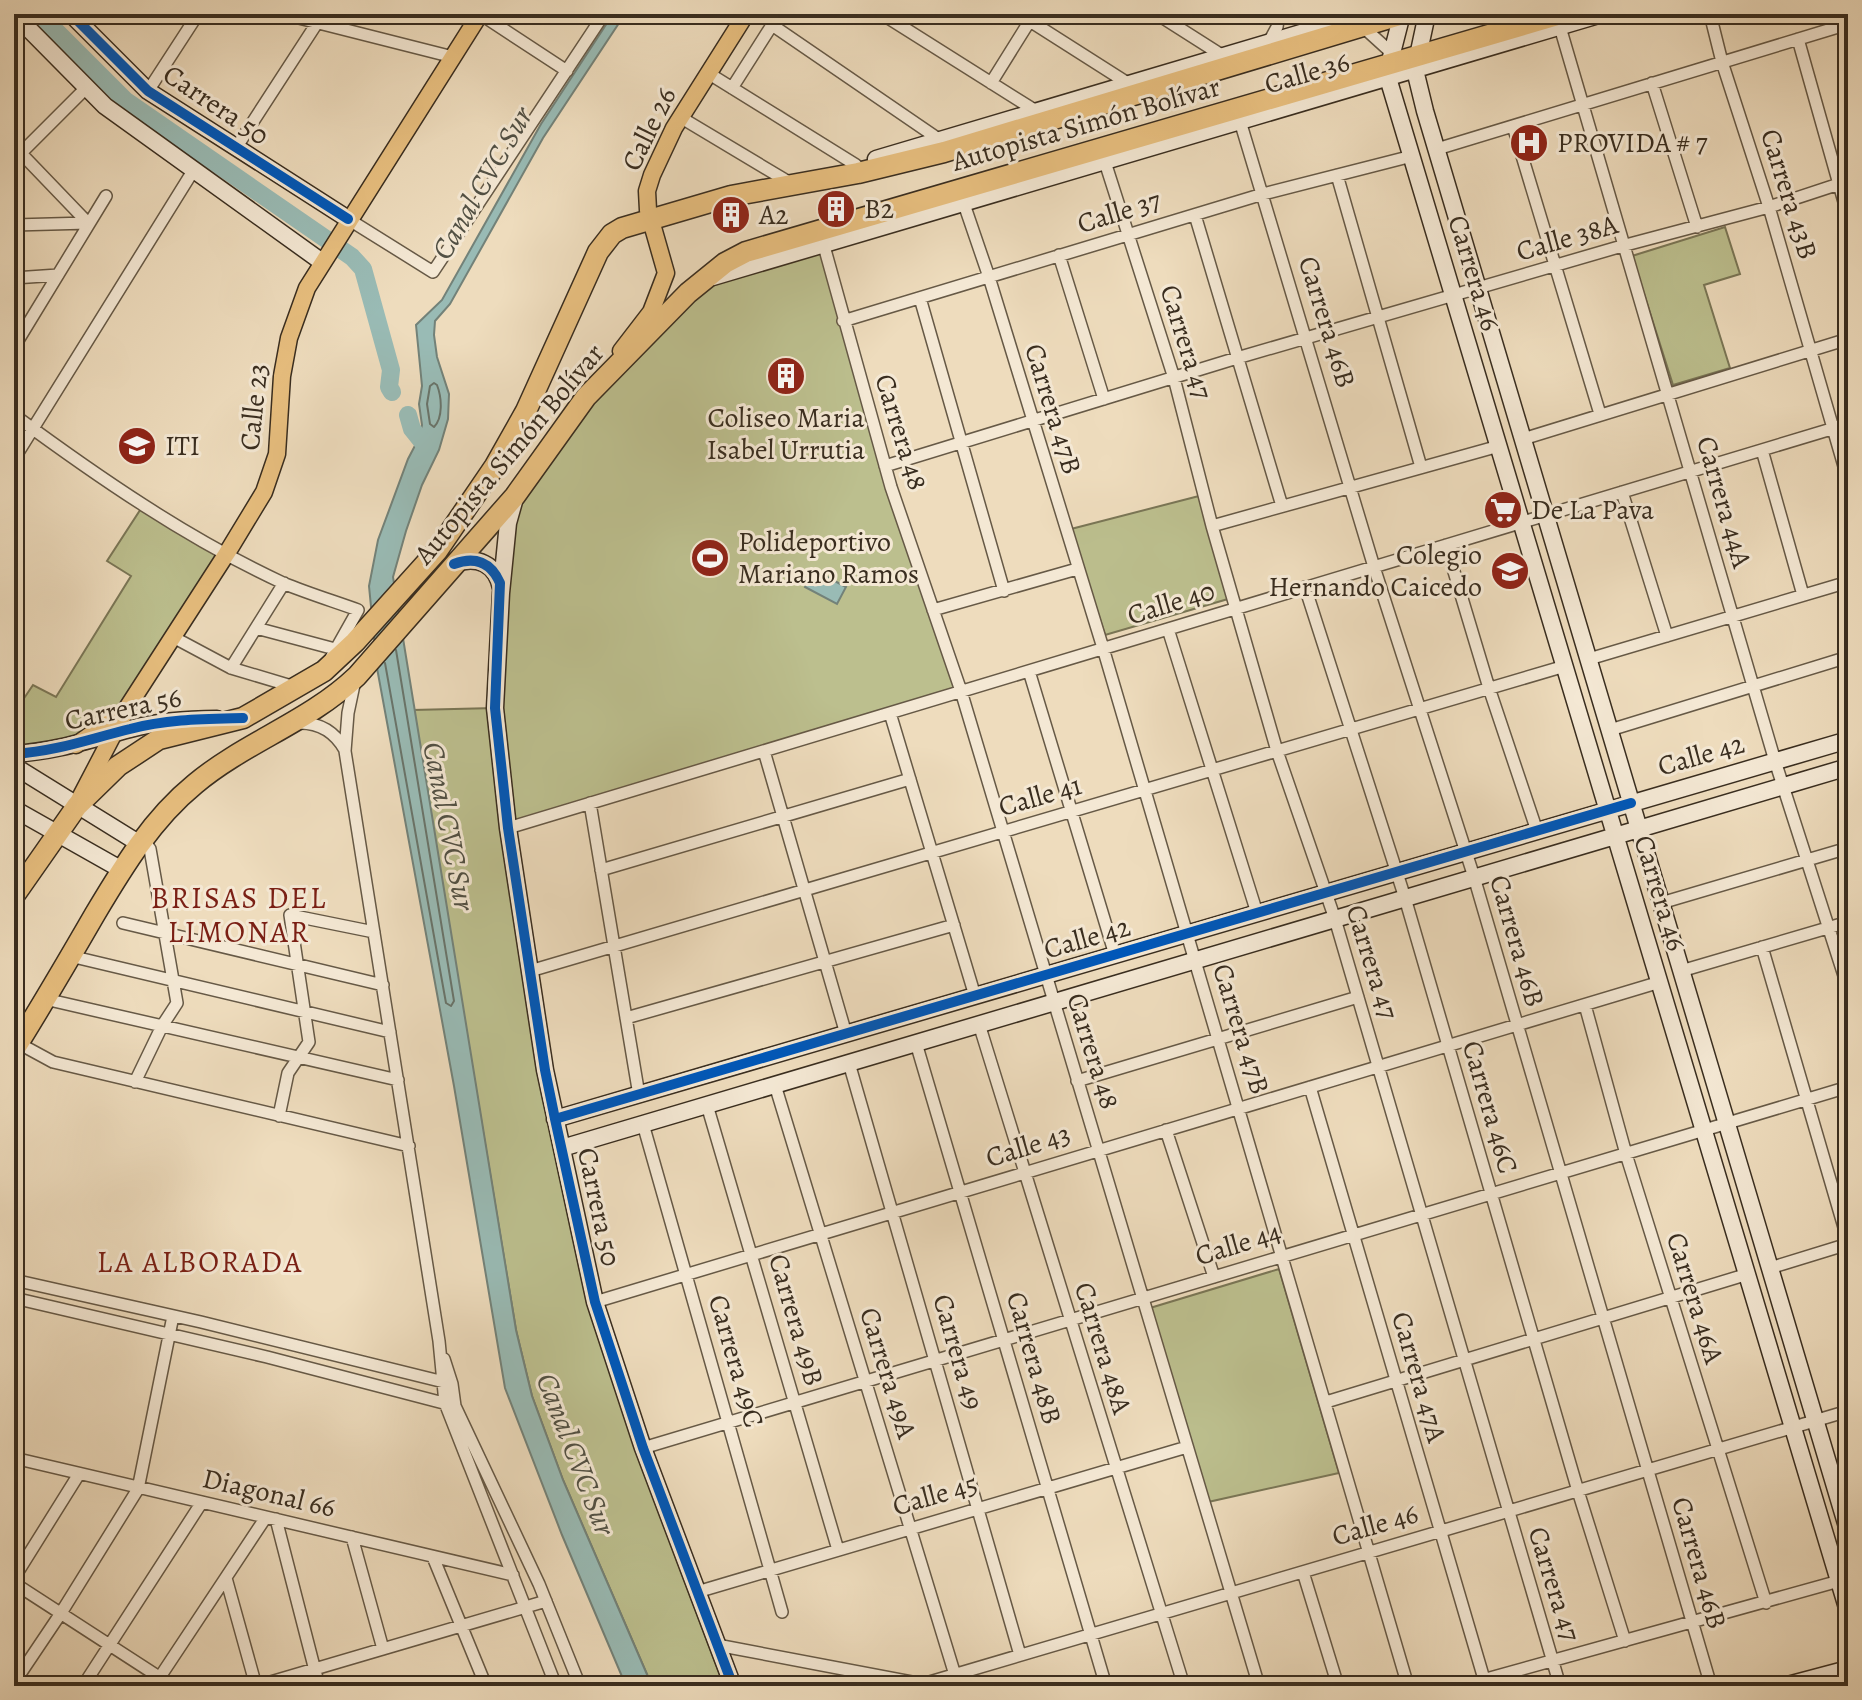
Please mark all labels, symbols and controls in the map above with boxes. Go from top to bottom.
street label: Calle 36 [1260,43,1354,103]
street label: Carrera 50 [156,56,276,154]
street label: Autopista Simón Bolívar [946,67,1225,181]
street label: Calle 26 [613,81,686,177]
water label: Canal CVC Sur [422,98,543,267]
hospital icon: PROVIDA # 7 [1508,122,1550,164]
place label: PROVIDA # 7 [1557,124,1708,162]
street label: Carrera 43B [1751,124,1827,264]
street label: Calle 37 [1072,181,1166,243]
building icon: B2 [815,188,857,230]
place label: B2 [864,190,894,228]
building icon: A2 [710,194,752,236]
place label: A2 [758,196,789,234]
street label: Calle 38A [1512,205,1623,271]
street label: Carrera 46 [1438,211,1510,335]
street label: Carrera 46B [1289,252,1365,392]
street label: Carrera 47 [1151,280,1221,404]
street label: Autopista Simón Bolívar [405,335,613,573]
street label: Carrera 47B [1015,339,1091,479]
building icon: Coliseo Maria Isabel Urrutia [765,355,807,397]
street label: Calle 23 [231,362,277,452]
street label: Carrera 48 [865,369,937,495]
place label: Coliseo Maria Isabel Urrutia [707,399,865,469]
school or university icon: ITI [116,425,158,467]
place label: ITI [165,427,200,465]
street label: Carrera 44A [1687,432,1761,573]
supermarket icon: De La Pava [1482,489,1524,531]
place label: De La Pava [1531,491,1654,529]
place label: Polideportivo Mariano Ramos [738,523,919,593]
place label: Colegio Hernando Caicedo [1268,536,1482,606]
sports icon: Polideportivo Mariano Ramos [689,537,731,579]
school or university icon: Colegio Hernando Caicedo [1489,550,1531,592]
street label: Calle 40 [1122,572,1220,634]
street label: Carrera 56 [61,678,185,740]
street label: Calle 42 [1653,725,1749,785]
water label: Canal CVC Sur [413,738,485,915]
street label: Calle 41 [994,766,1086,826]
street label: Carrera 46 [1624,831,1696,955]
street label: Carrera 46B [1480,871,1554,1011]
district label: BRISAS DEL LIMONAR [151,878,327,952]
street label: Carrera 47 [1337,900,1407,1024]
street label: Calle 42 [1039,908,1135,968]
street label: Carrera 47B [1203,959,1279,1099]
street label: Carrera 48 [1057,988,1129,1114]
street label: Carrera 46C [1453,1036,1527,1178]
street label: Calle 43 [981,1115,1075,1177]
street label: Carrera 50 [568,1144,630,1270]
street label: Calle 44 [1191,1213,1285,1275]
street label: Carrera 46A [1657,1228,1733,1369]
district label: LA ALBORADA [97,1242,303,1282]
street label: Carrera 49B [759,1250,833,1390]
street label: Carrera 48A [1065,1277,1141,1419]
street label: Carrera 48B [997,1287,1071,1429]
street label: Carrera 49C [699,1290,773,1432]
street label: Carrera 49 [923,1290,993,1414]
street label: Carrera 49A [850,1303,926,1444]
street label: Carrera 47A [1382,1307,1456,1447]
water label: Canal CVC Sur [527,1367,626,1542]
street label: Diagonal 66 [199,1459,339,1527]
street label: Calle 45 [888,1465,982,1525]
street label: Carrera 46B [1662,1493,1736,1633]
street label: Calle 46 [1327,1495,1423,1555]
street label: Carrera 47 [1519,1522,1589,1646]

